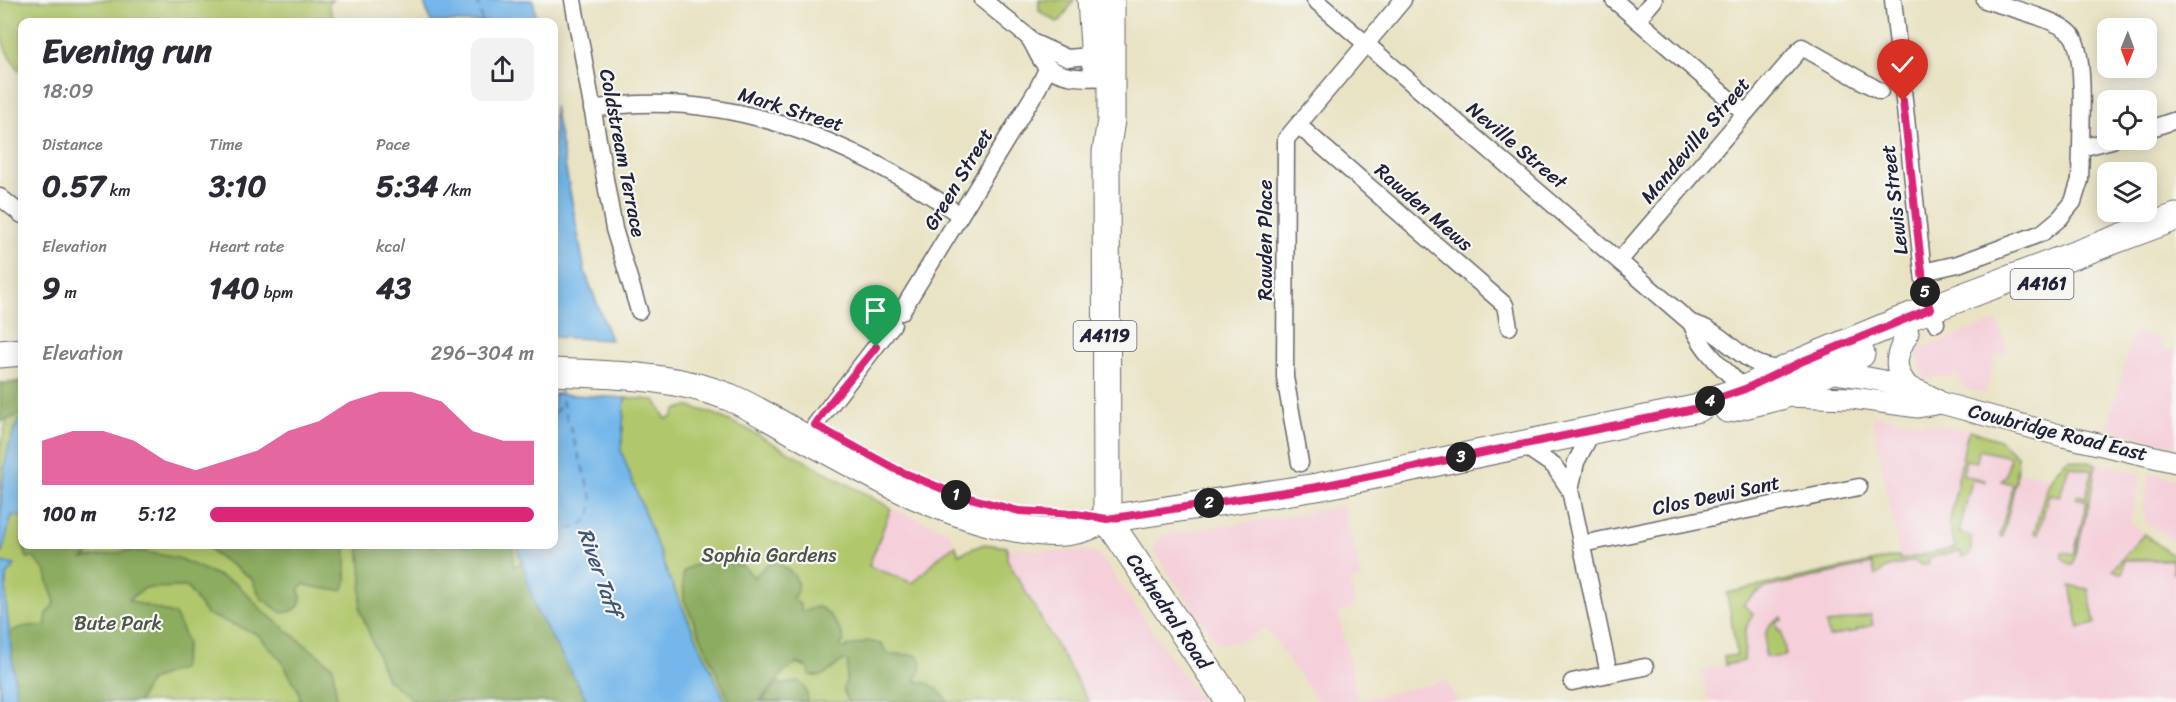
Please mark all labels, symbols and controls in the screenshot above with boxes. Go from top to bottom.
north arrow [2097,18,2157,78]
map controls [2097,18,2157,222]
text: Evening run [42,22,212,80]
button: share [471,38,534,101]
pin [1877,39,1928,101]
icon: check [1886,48,1919,81]
street label: Coldstream Terrace [589,66,656,240]
street label: Mandeville Street [1631,69,1759,212]
text: 18:09 [42,74,94,109]
street label: Mark Street [734,77,848,142]
button: locate [2097,90,2157,150]
street label: Neville Street [1458,92,1576,199]
street label: Green Street [914,121,1003,237]
text: Distance [42,130,103,159]
text: Time [209,130,243,159]
text: Pace [376,130,410,159]
street label: Lewis Street [1870,143,1919,257]
street label: Rawden Mews [1366,154,1482,261]
text: 0.57 [42,159,105,213]
text: 3:10 [209,159,266,213]
text: 5:34 [376,159,439,213]
button: layers [2097,162,2157,222]
text: km [105,176,130,205]
text: /km [439,176,472,205]
street label: Rawden Place [1248,179,1283,301]
text: Elevation [42,232,107,261]
text: Heart rate [209,232,284,261]
text: kcal [376,232,405,261]
text: 9 [42,261,60,315]
text: 140 [209,261,260,315]
text: 43 [376,261,411,315]
road number: A4161 [2010,269,2074,299]
pin: 5 [1910,277,1940,307]
text: 5 [1920,277,1930,306]
text: m [60,278,77,307]
text: bpm [260,278,293,307]
pin [850,285,901,347]
icon: arrive [859,294,892,327]
road number: A4119 [1074,321,1136,351]
text: Elevation [42,336,123,371]
text: 296–304 m [431,336,534,371]
pin: 4 [1695,386,1725,416]
text: 4 [1705,386,1715,415]
street label: Cowbridge Road East [1965,393,2151,472]
pin: 3 [1446,442,1476,472]
text: 3 [1457,442,1465,471]
street label: Clos Dewi Sant [1649,465,1783,526]
pin: 1 [941,480,971,510]
text: 1 [953,480,959,509]
pin: 2 [1194,488,1224,518]
text: 2 [1204,488,1214,517]
text: 100 m [42,497,96,532]
text: 5:12 [138,497,176,532]
water label: River Taff [566,522,636,628]
park label: Sophia Gardens [701,538,837,573]
street label: Cathedral Road [1116,546,1222,678]
park label: Bute Park [74,606,162,641]

